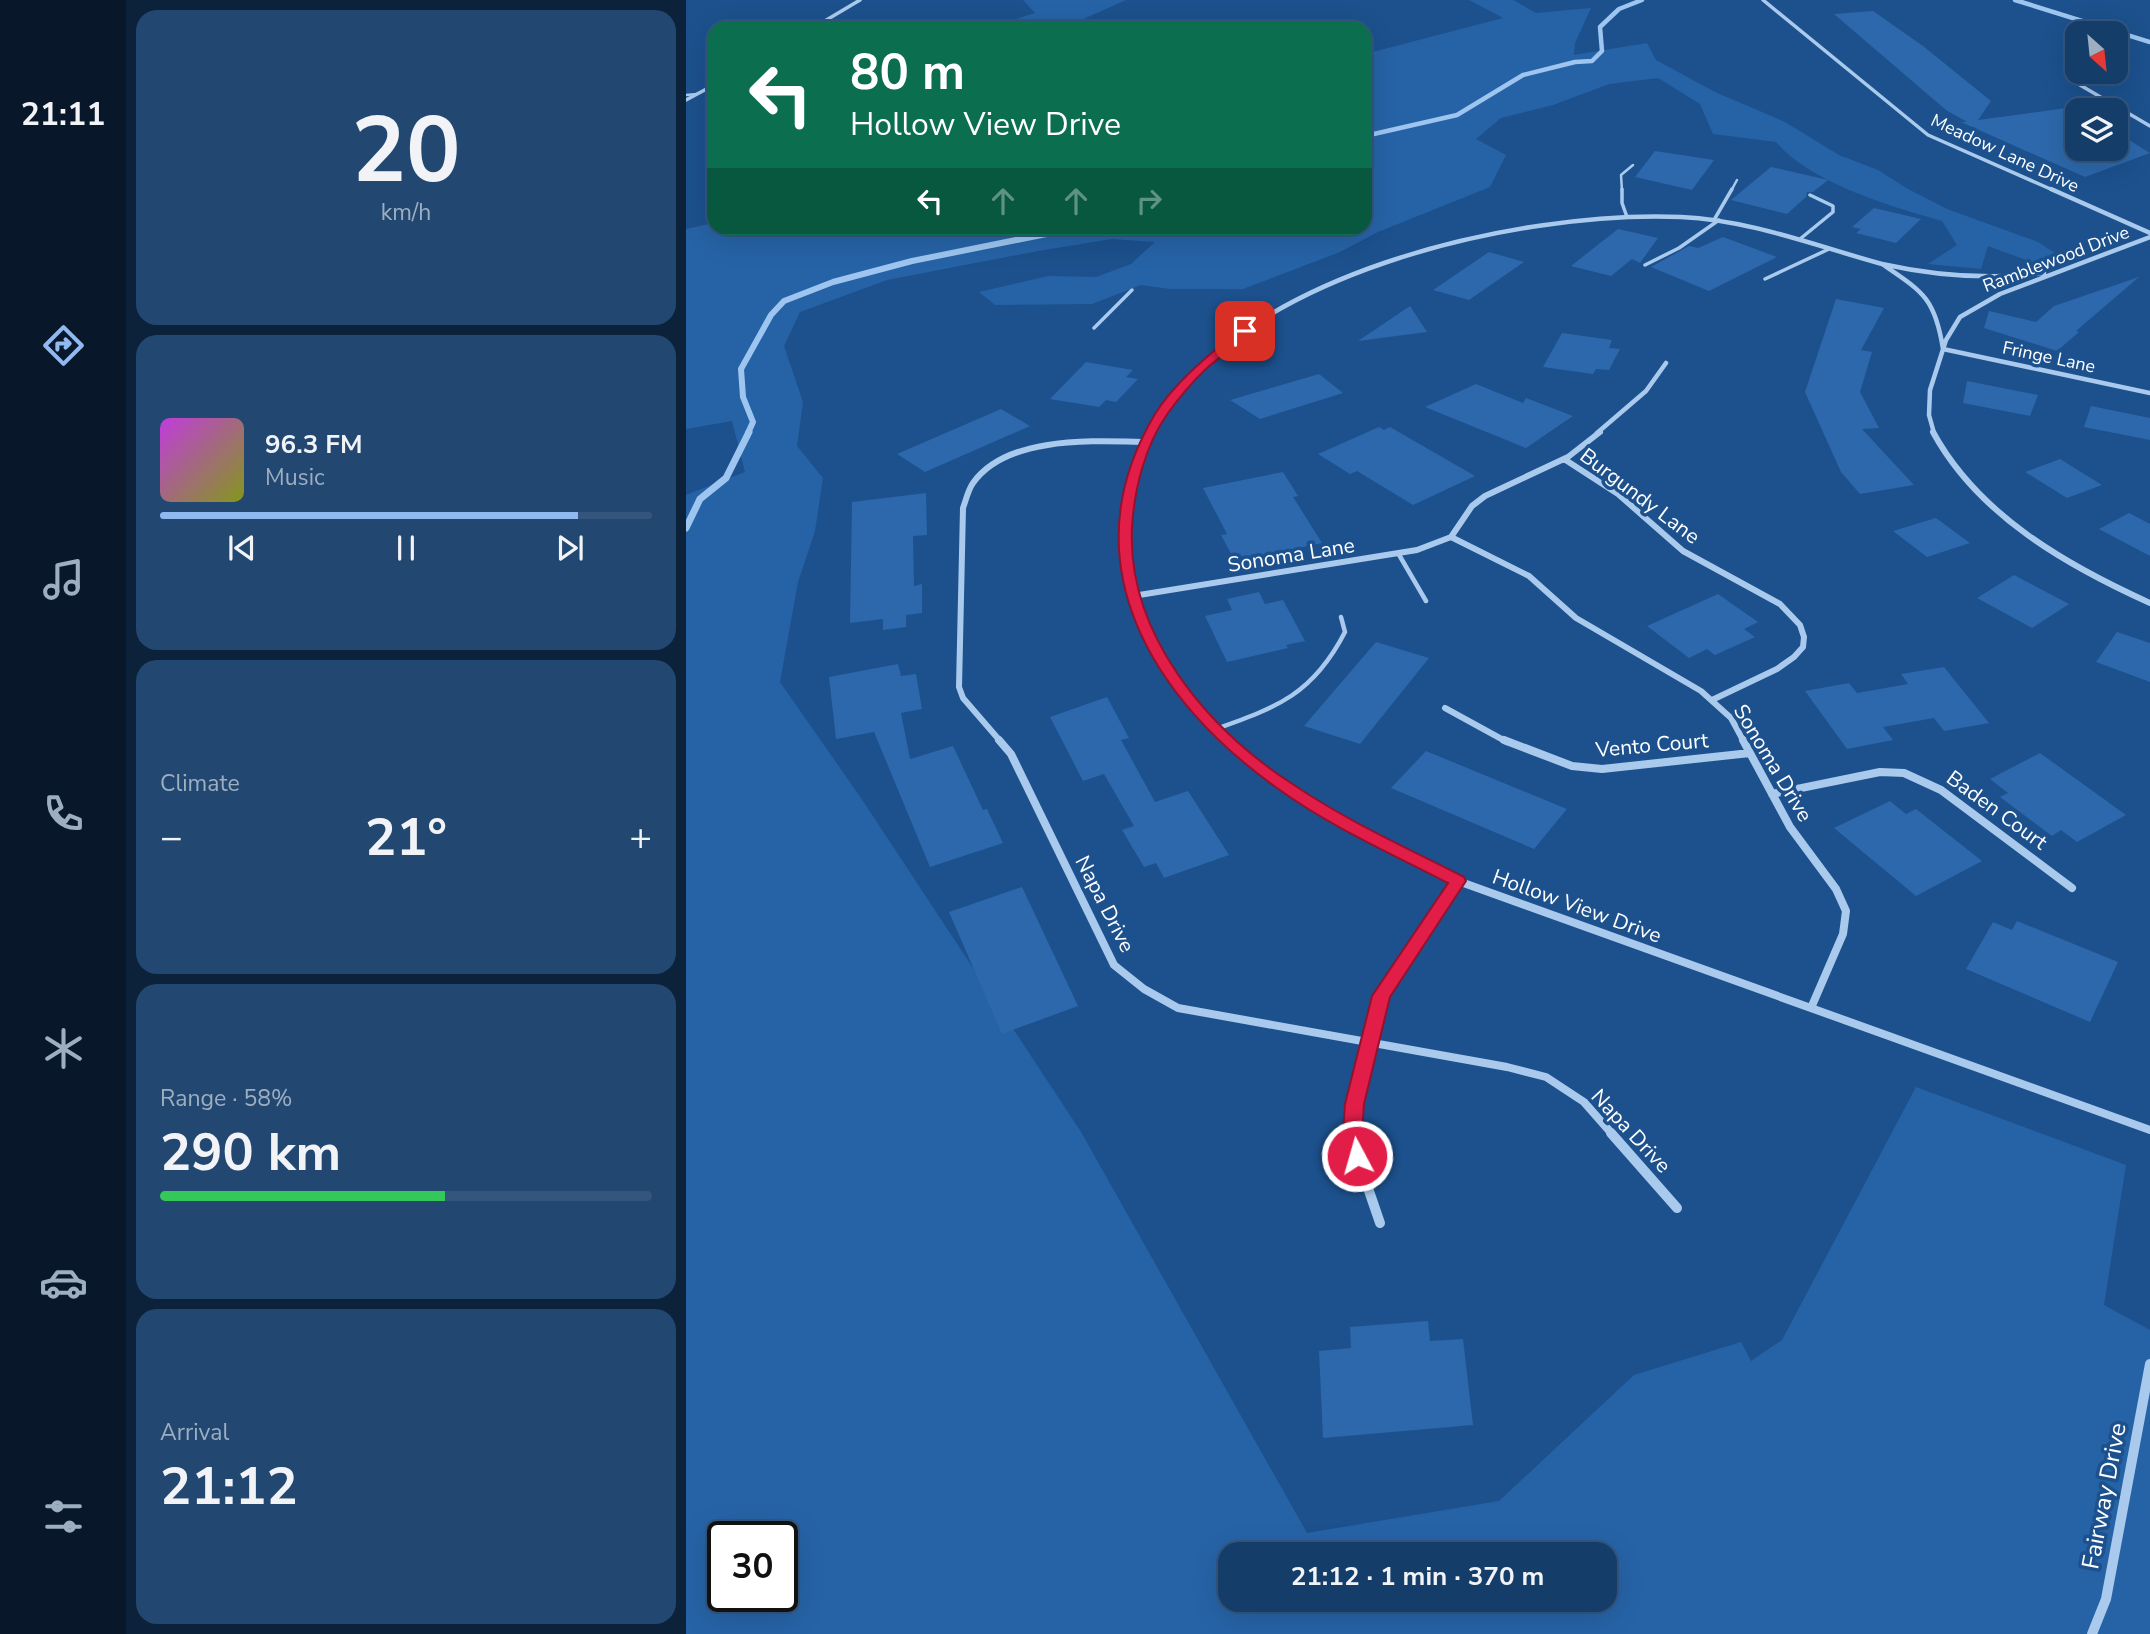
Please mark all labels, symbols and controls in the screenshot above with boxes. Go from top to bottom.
north arrow [2065,21,2128,84]
map controls [2065,21,2128,161]
text: 80 m [850,39,965,106]
icon: left [735,49,826,140]
text: 20 [351,89,461,213]
text: 21:11 [21,93,105,136]
button: layers [2065,98,2128,161]
text: Hollow View Drive [850,103,1121,146]
street label: Meadow Lane Drive [1927,108,2083,198]
icon: left [911,182,949,220]
icon: ahead [984,182,1022,220]
icon: ahead [1057,182,1095,220]
icon: right [1130,182,1168,220]
text: km/h [381,197,431,228]
street label: Ramblewood Drive [1979,220,2133,298]
pin [1215,301,1275,361]
icon: arrive [1226,312,1264,350]
icon: directions [39,321,88,370]
street label: Fringe Lane [2000,335,2098,379]
text: 96.3 FM [265,427,362,462]
street label: Burgundy Lane [1574,442,1706,550]
text: Music [265,462,325,493]
icon: previous [223,529,261,567]
icon: pause [387,529,425,567]
icon: next [551,529,589,567]
street label: Sonoma Lane [1225,531,1357,579]
icon: music [39,555,88,604]
street label: Sonoma Drive [1727,699,1819,827]
street label: Vento Court [1594,726,1710,764]
street label: Baden Court [1941,764,2054,856]
text: Climate [160,768,240,799]
icon: phone [39,789,88,838]
text: 21° [365,802,447,873]
text: − [160,812,183,863]
text: + [629,812,652,863]
street label: Napa Drive [1069,851,1141,957]
street label: Hollow View Drive [1489,862,1665,950]
icon: climate [39,1024,88,1073]
text: Range · 58% [160,1083,292,1114]
street label: Napa Drive [1585,1083,1677,1179]
text: 290 km [160,1117,341,1188]
position arrow [1320,1119,1394,1193]
icon: car [39,1258,88,1307]
text: Arrival [160,1417,229,1448]
street label: Fairway Drive [2074,1420,2134,1572]
text: 21:12 [160,1451,298,1522]
icon: filters [39,1492,88,1541]
speed limit sign: 30 [707,1521,798,1612]
text: 21:12 · 1 min · 370 m [1291,1559,1544,1594]

